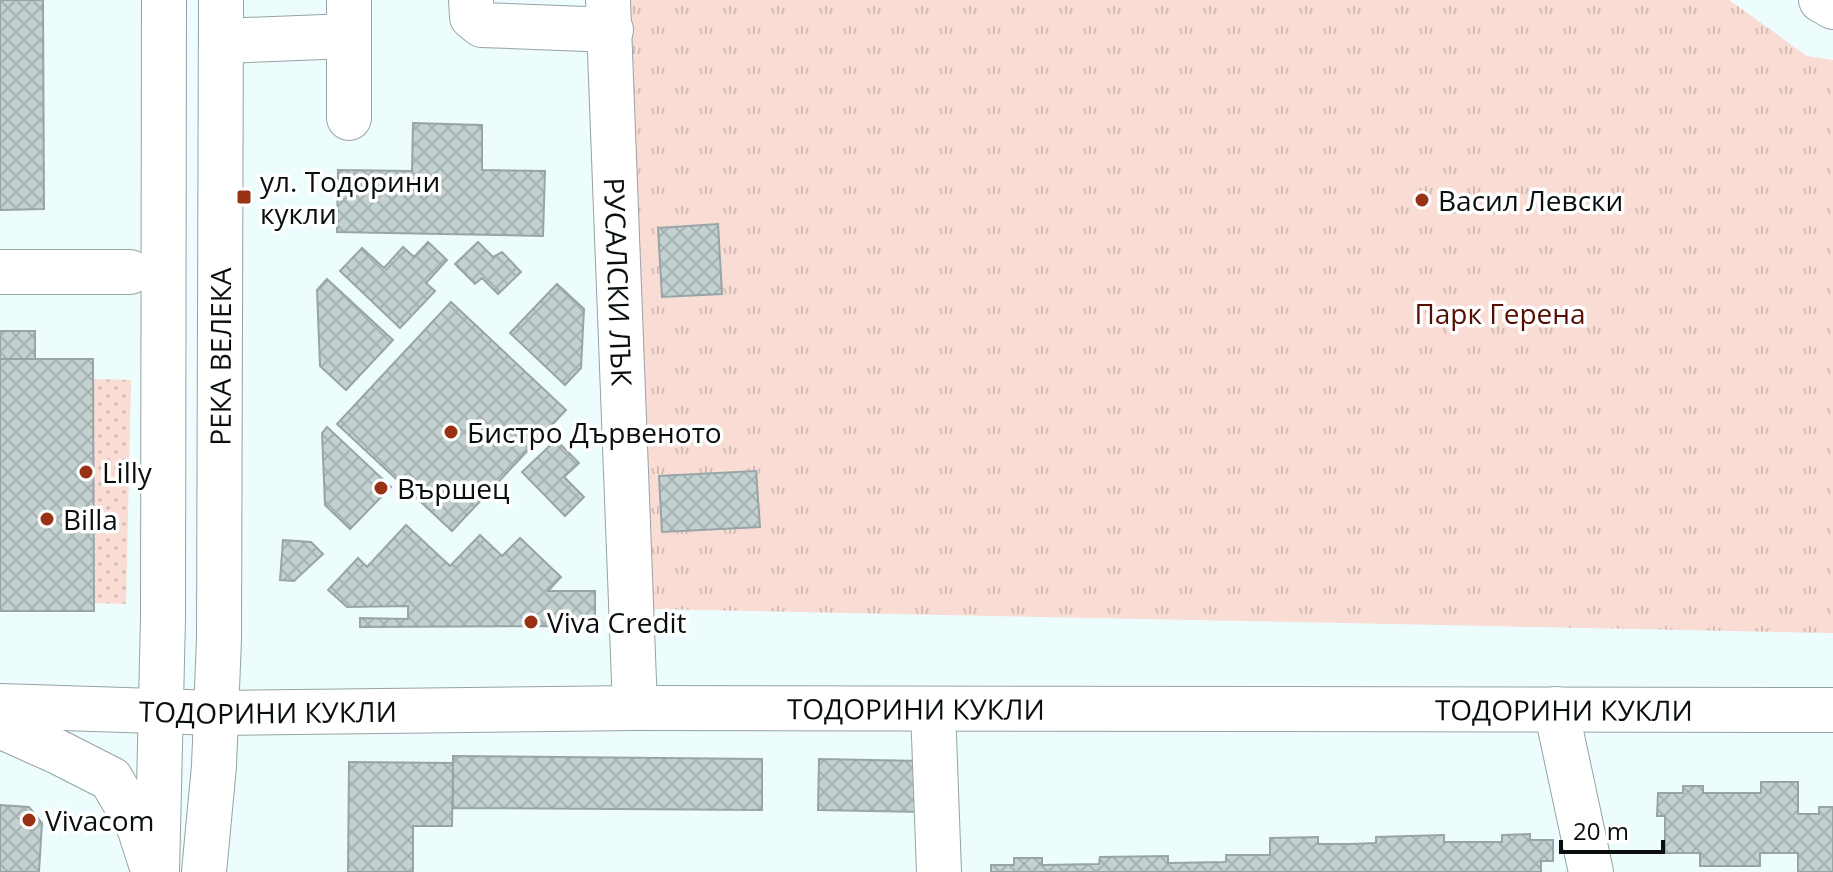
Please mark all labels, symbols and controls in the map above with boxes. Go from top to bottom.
place label: ул. Тодорини кукли [260,162,440,232]
street label: РУСАЛСКИ ЛЪК [596,177,642,388]
place label: Васил Левски [1438,181,1623,219]
marker: ул. Тодорини кукли [235,188,253,206]
marker: Васил Левски [1413,191,1431,209]
street label: РЕКА ВЕЛЕКА [201,267,239,446]
park label: Парк Герена [1414,294,1586,332]
place label: Бистро Дървеното [467,413,722,451]
marker: Бистро Дървеното [442,423,460,441]
place label: Lilly [102,453,153,491]
marker: Lilly [77,463,95,481]
place label: Вършец [397,469,510,507]
marker: Вършец [372,479,390,497]
place label: Billa [63,500,118,538]
marker: Billa [38,510,56,528]
place label: Viva Credit [547,603,687,641]
marker: Viva Credit [522,613,540,631]
street label: ТОДОРИНИ КУКЛИ [787,689,1045,728]
street label: ТОДОРИНИ КУКЛИ [1435,690,1693,729]
street label: ТОДОРИНИ КУКЛИ [138,691,397,732]
place label: Vivacom [45,801,154,839]
scale bar [1561,804,1663,854]
marker: Vivacom [20,811,38,829]
text: 20 m [1573,814,1629,847]

